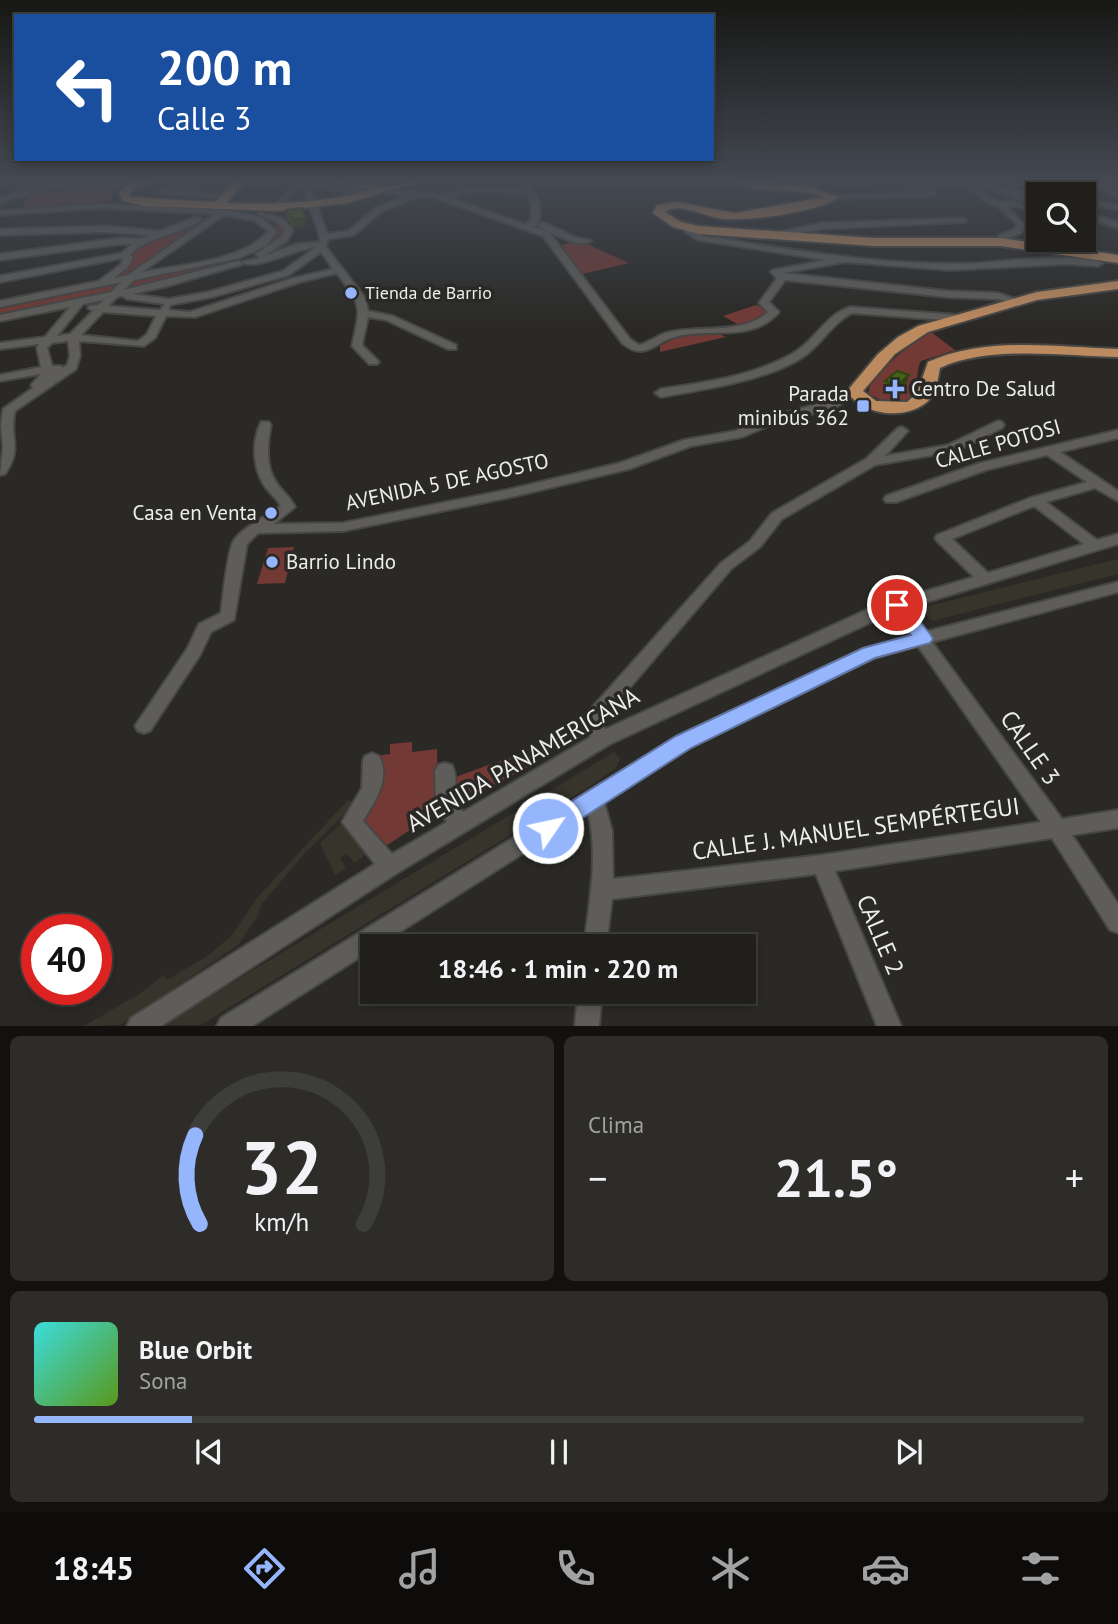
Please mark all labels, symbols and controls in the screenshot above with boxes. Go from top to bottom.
text: 200 m [157,35,292,99]
icon: left [42,42,133,133]
text: Calle 3 [157,97,252,139]
map controls [1026,182,1096,252]
button: search [1026,182,1096,252]
place label: Tienda de Barrio [365,281,492,304]
marker: Tienda de Barrio [343,285,359,301]
place label: Centro De Salud [911,375,1056,402]
marker: Centro De Salud [885,379,905,399]
place label: Parada minibús 362 [738,380,849,431]
marker: Parada minibús 362 [855,398,871,414]
street label: CALLE POTOSI [932,413,1064,474]
street label: AVENIDA 5 DE AGOSTO [343,447,551,516]
place label: Casa en Venta [133,499,257,526]
marker: Casa en Venta [263,505,279,521]
place label: Barrio Lindo [286,548,396,575]
marker: Barrio Lindo [264,554,280,570]
pin [867,575,927,635]
icon: arrive [878,586,916,624]
street label: AVENIDA PANAMERICANA [401,680,645,839]
street label: CALLE 3 [994,704,1067,791]
street label: CALLE J. MANUEL SEMPÉRTEGUI [690,790,1022,867]
position arrow [511,791,585,865]
street label: CALLE 2 [850,890,911,980]
speed limit sign: 40 [21,914,112,1005]
text: 18:46 · 1 min · 220 m [438,952,678,985]
text: Clima [588,1110,644,1139]
text: 32 [241,1121,323,1215]
text: 21.5° [774,1144,898,1211]
text: − [588,1153,607,1202]
text: + [1065,1153,1084,1202]
text: km/h [255,1206,309,1238]
text: Blue Orbit [139,1333,252,1366]
text: Sona [139,1366,188,1395]
icon: previous [190,1433,228,1471]
icon: pause [540,1433,578,1471]
icon: next [890,1433,928,1471]
icon: directions [240,1544,289,1593]
icon: music [395,1544,444,1593]
icon: phone [551,1544,600,1593]
icon: climate [706,1544,755,1593]
icon: car [861,1544,910,1593]
icon: filters [1016,1544,1065,1593]
text: 18:45 [53,1547,134,1589]

